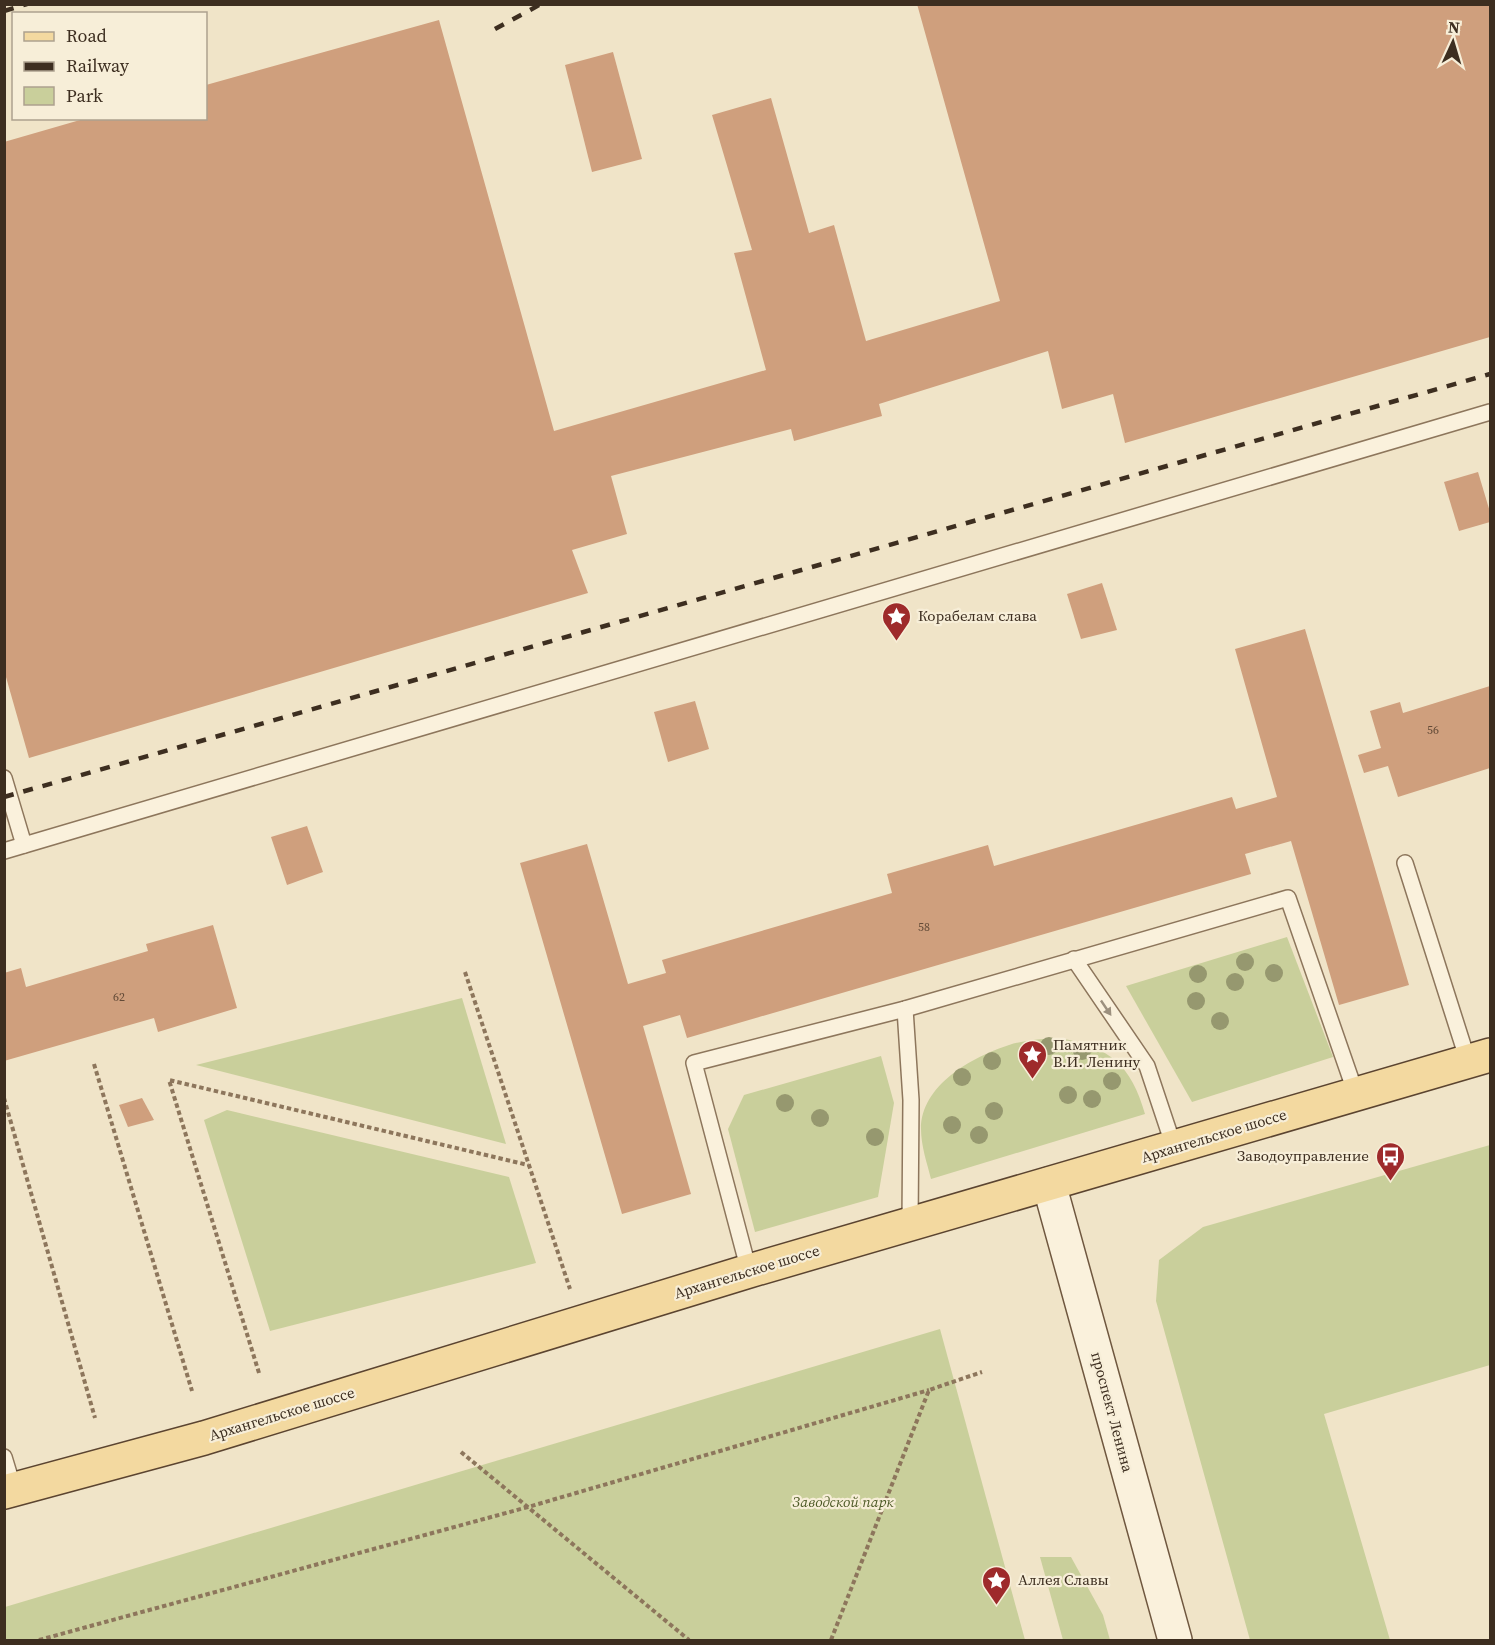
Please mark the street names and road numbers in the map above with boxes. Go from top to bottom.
street label: Архангельское шоссе [1139,1103,1289,1168]
street label: Архангельское шоссе [672,1239,822,1304]
street label: проспект Ленина [1086,1349,1139,1475]
street label: Архангельское шоссе [207,1381,357,1446]

